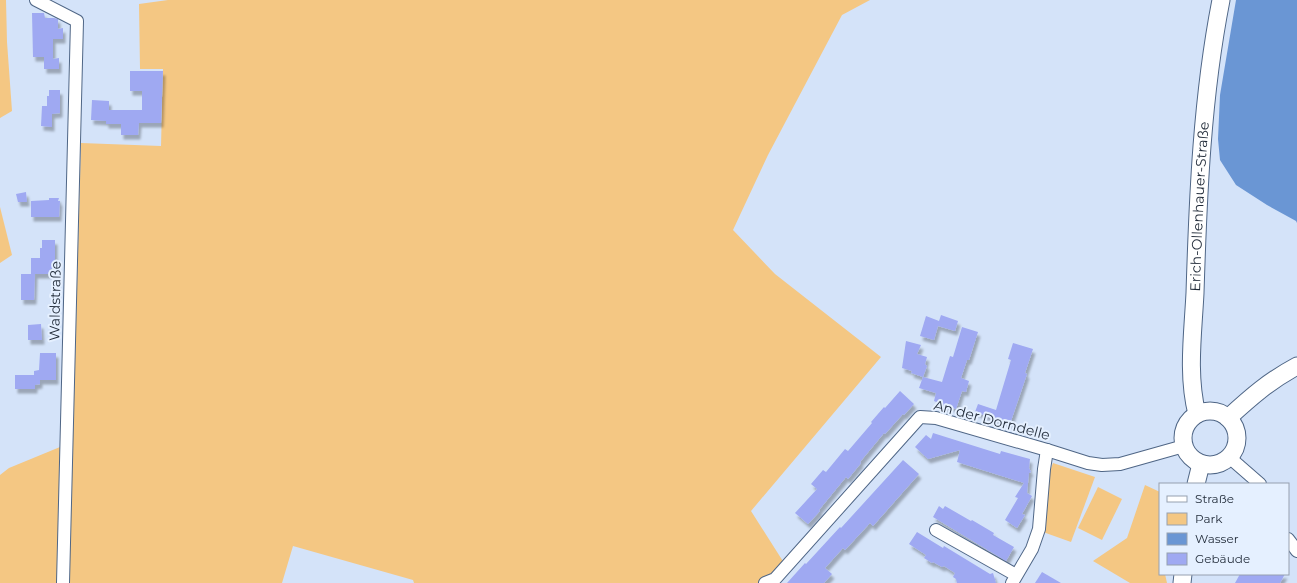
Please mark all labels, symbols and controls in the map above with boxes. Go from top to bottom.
street label: Erich-Ollenhauer-Straße [1186,121,1213,292]
street label: Waldstraße [45,261,65,341]
street label: An der Dorndelle [932,396,1052,444]
legend [1159,483,1289,575]
text: Straße [1195,491,1234,506]
text: Park [1195,511,1223,526]
text: Wasser [1195,531,1239,546]
text: Gebäude [1195,551,1250,566]

